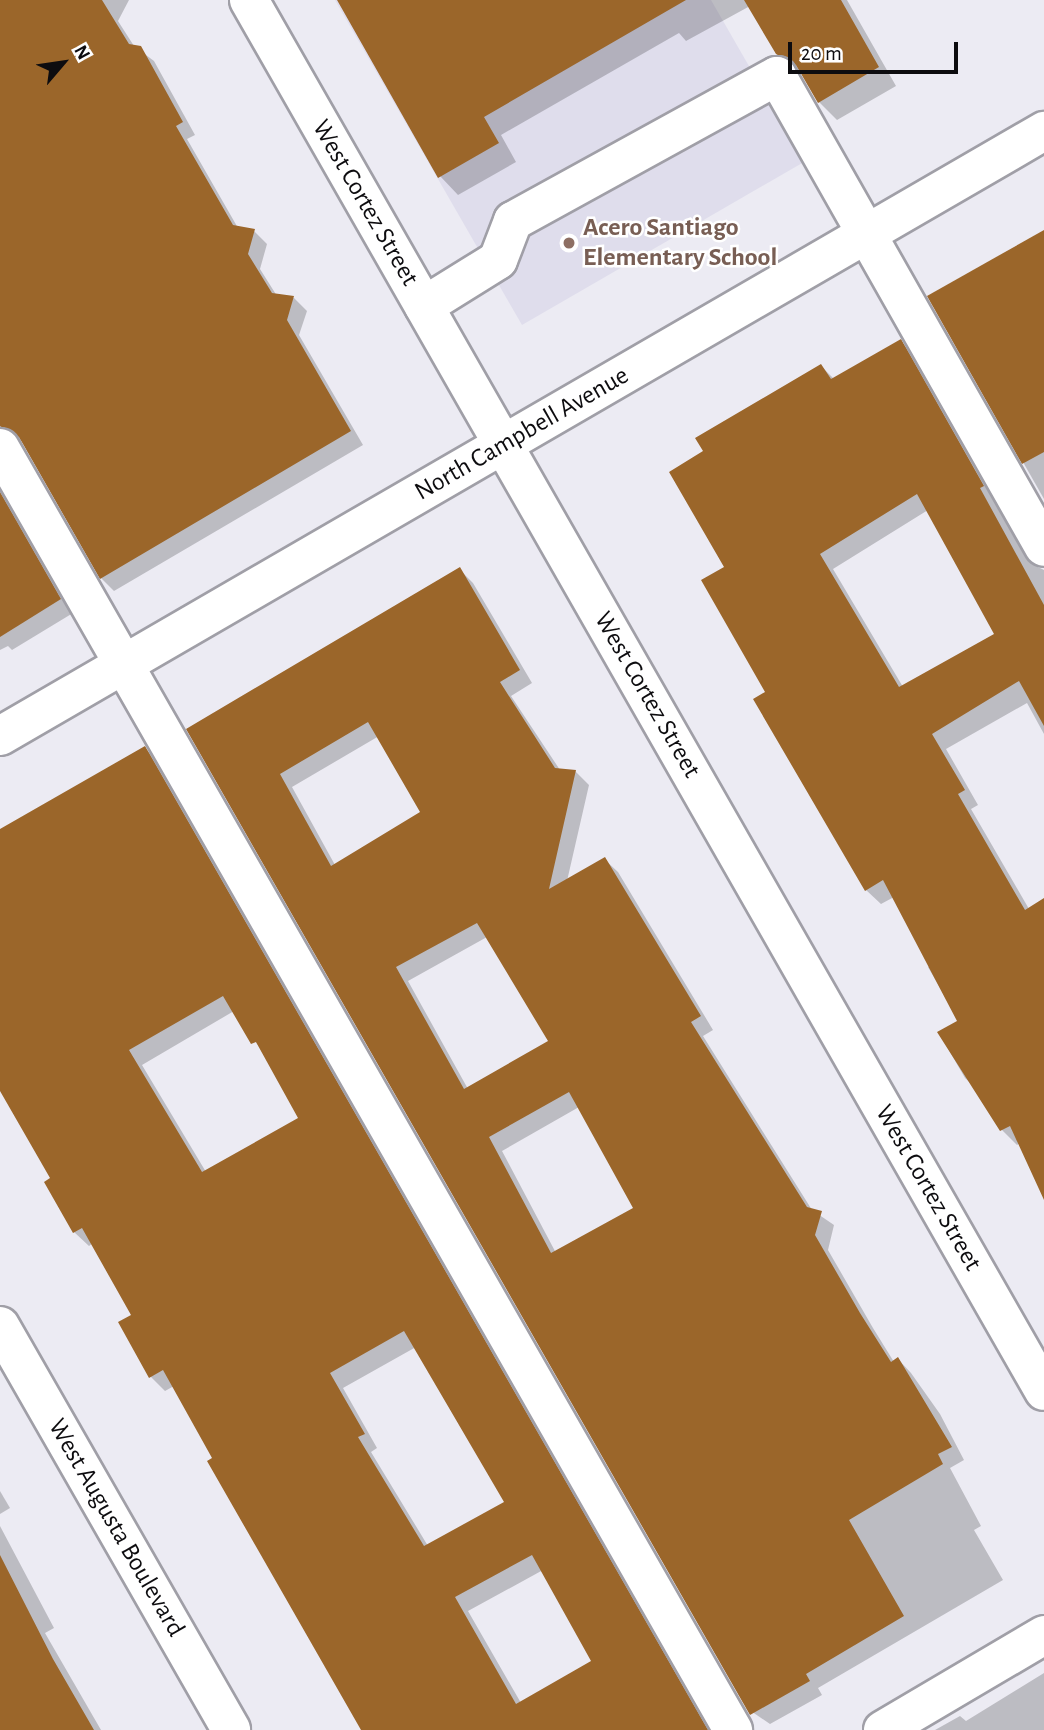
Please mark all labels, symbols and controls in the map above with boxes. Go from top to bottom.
north arrow [28,28,98,98]
scale bar [792,28,962,72]
text: N [70,42,93,63]
text: 20 m [801,43,842,64]
street label: West Cortez Street [305,115,425,291]
place label: Acero Santiago Elementary School [583,212,777,274]
marker: Acero Santiago Elementary School [561,235,577,251]
street label: North Campbell Avenue [409,360,635,508]
street label: West Cortez Street [587,607,707,783]
street label: West Cortez Street [868,1100,988,1276]
street label: West Augusta Boulevard [41,1413,191,1643]

